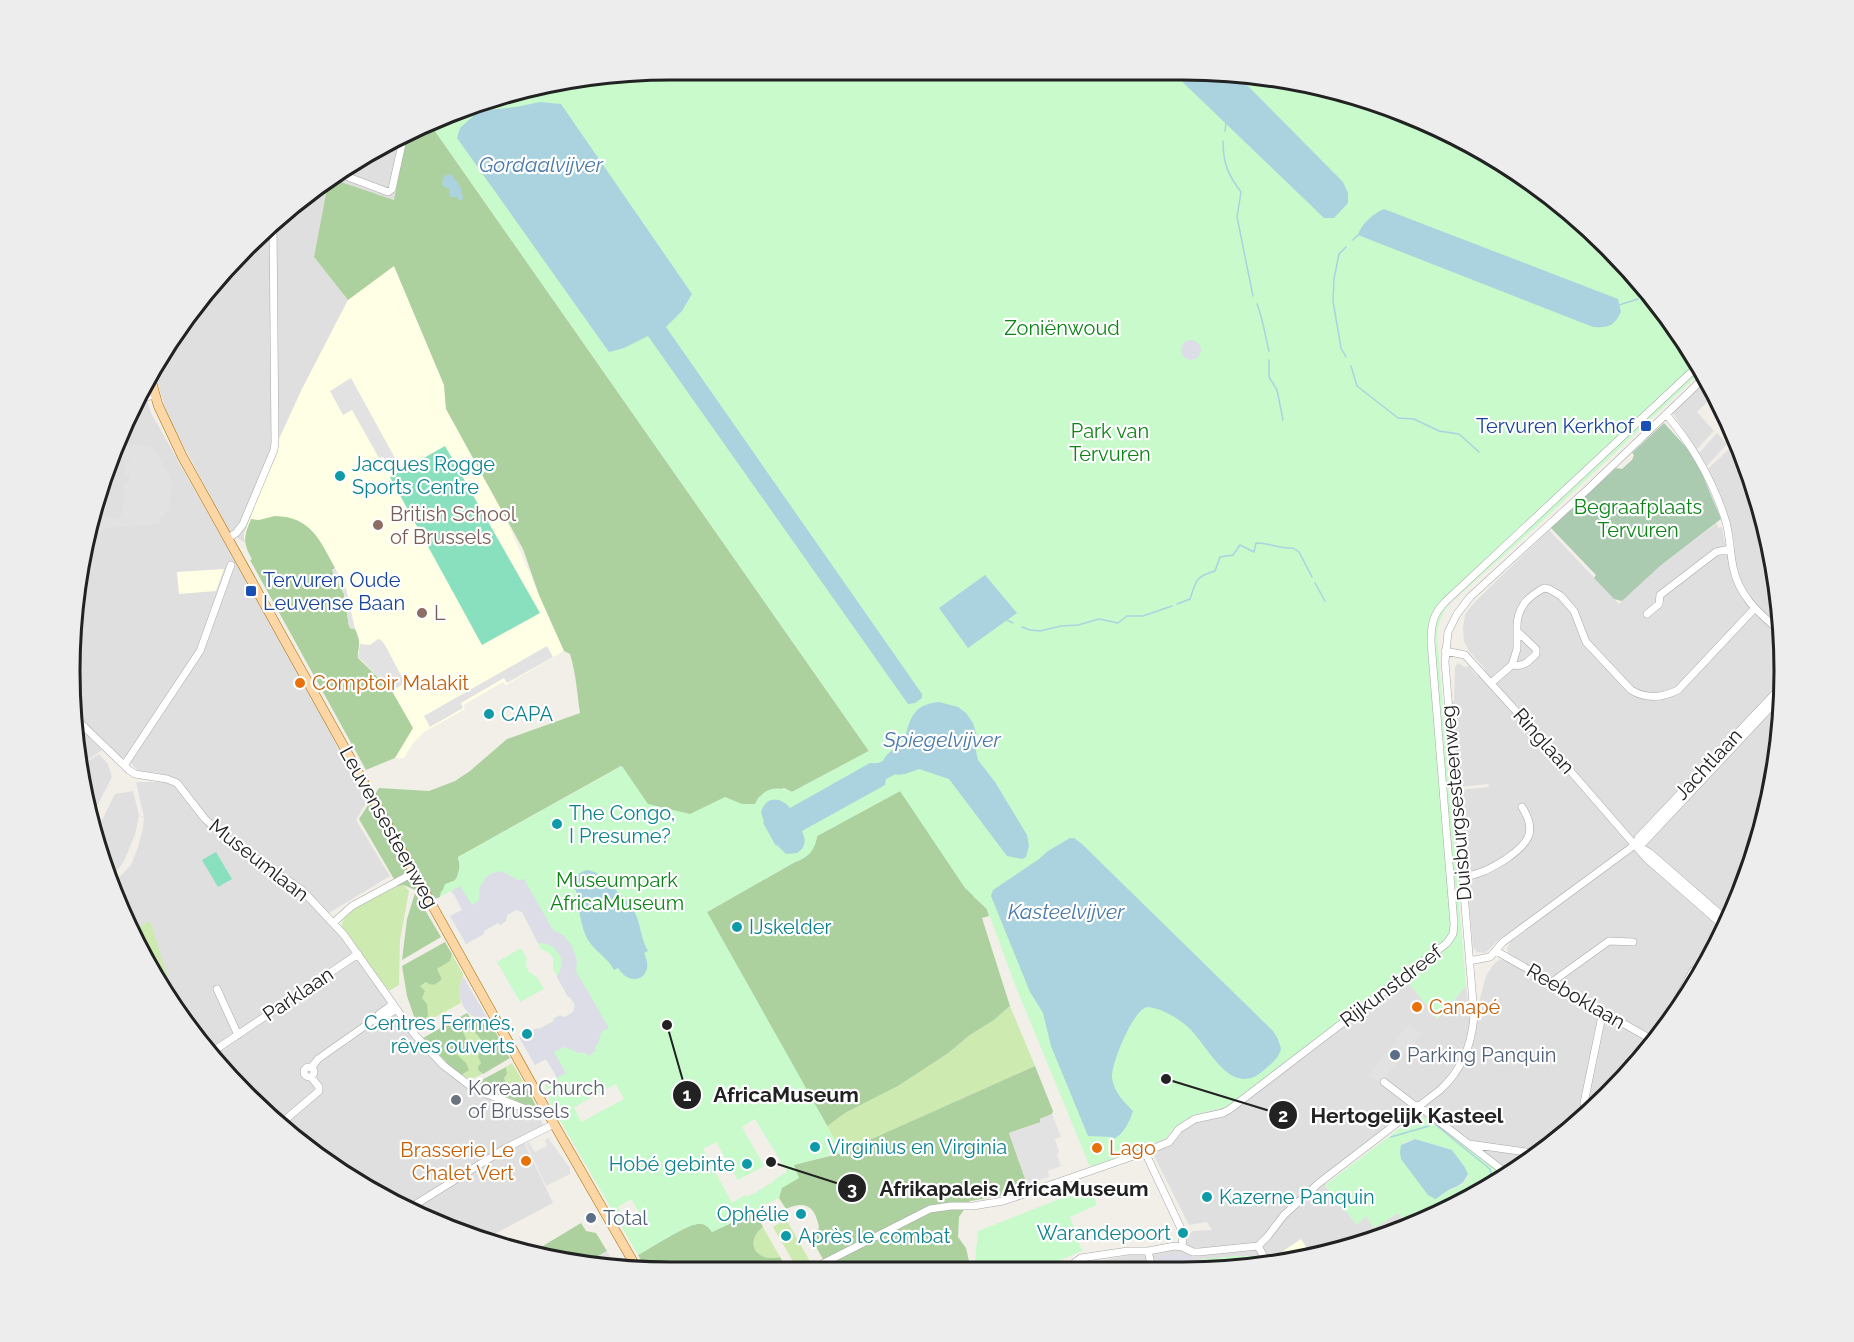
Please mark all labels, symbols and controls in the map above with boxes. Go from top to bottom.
water label: Gordaalvijver [479,152,604,177]
park label: Zoniënwoud [1004,316,1120,340]
place label: Tervuren Kerkhof [1476,414,1635,438]
park label: Park van Tervuren [1069,419,1151,466]
marker: Tervuren Kerkhof [1639,419,1653,433]
place label: Jacques Rogge Sports Centre [352,452,495,499]
marker: Jacques Rogge Sports Centre [333,469,347,483]
park label: Begraafplaats Tervuren [1574,495,1702,542]
place label: British School of Brussels [390,502,517,549]
marker: British School of Brussels [371,518,385,532]
place label: Tervuren Oude Leuvense Baan [263,568,405,615]
marker: Tervuren Oude Leuvense Baan [244,584,258,598]
place label: L [434,601,446,625]
marker: L [415,606,429,620]
place label: Comptoir Malakit [312,671,469,695]
marker: Comptoir Malakit [293,676,307,690]
place label: CAPA [501,702,553,726]
street label: Ringlaan [1508,703,1580,779]
street label: Duisburgsesteenweg [1436,704,1476,902]
marker: CAPA [482,707,496,721]
street label: Jachtlaan [1669,723,1747,805]
water label: Spiegelvijver [882,727,1001,752]
street label: Leuvensesteenweg [335,742,443,912]
place label: The Congo, I Presume? [569,801,675,848]
street label: Museumlaan [204,814,314,906]
marker: The Congo, I Presume? [550,817,564,831]
park label: Museumpark AfricaMuseum [550,868,684,915]
water label: Kasteelvijver [1008,899,1125,924]
place label: IJskelder [749,915,832,939]
marker: IJskelder [730,920,744,934]
street label: Rijkunstdreef [1335,939,1448,1032]
street label: Reeboklaan [1522,958,1630,1034]
street label: Parklaan [258,962,338,1026]
place label: Canapé [1429,995,1501,1019]
marker: Canapé [1410,1000,1424,1014]
place label: Centres Fermés, rêves ouverts [364,1011,515,1058]
marker: Centres Fermés, rêves ouverts [520,1027,534,1041]
place label: Parking Panquin [1407,1043,1556,1067]
marker: Parking Panquin [1388,1048,1402,1062]
callout: AfricaMuseum [672,1075,871,1114]
place label: Korean Church of Brussels [468,1076,605,1123]
text: AfricaMuseum [713,1082,859,1107]
text: 1 [683,1084,692,1105]
marker: Korean Church of Brussels [449,1093,463,1107]
callout: Hertogelijk Kasteel [1268,1096,1515,1135]
text: Hertogelijk Kasteel [1310,1103,1504,1128]
text: 2 [1278,1105,1288,1126]
place label: Virginius en Virginia [827,1135,1007,1159]
place label: Lago [1109,1136,1156,1160]
place label: Brasserie Le Chalet Vert [400,1138,514,1185]
marker: Virginius en Virginia [808,1140,822,1154]
marker: Lago [1090,1141,1104,1155]
place label: Hobé gebinte [609,1152,735,1176]
marker: Brasserie Le Chalet Vert [519,1154,533,1168]
marker: Hobé gebinte [740,1157,754,1171]
callout: Afrikapaleis AfricaMuseum [837,1169,1161,1208]
text: Afrikapaleis AfricaMuseum [880,1176,1148,1201]
text: 3 [847,1178,857,1199]
place label: Kazerne Panquin [1219,1185,1375,1209]
marker: Kazerne Panquin [1200,1190,1214,1204]
place label: Ophélie [717,1202,789,1226]
place label: Total [603,1206,648,1230]
marker: Ophélie [794,1207,808,1221]
marker: Total [584,1211,598,1225]
place label: Warandepoort [1037,1221,1171,1245]
place label: Après le combat [798,1224,951,1248]
marker: Warandepoort [1176,1226,1190,1240]
marker: Après le combat [779,1229,793,1243]

